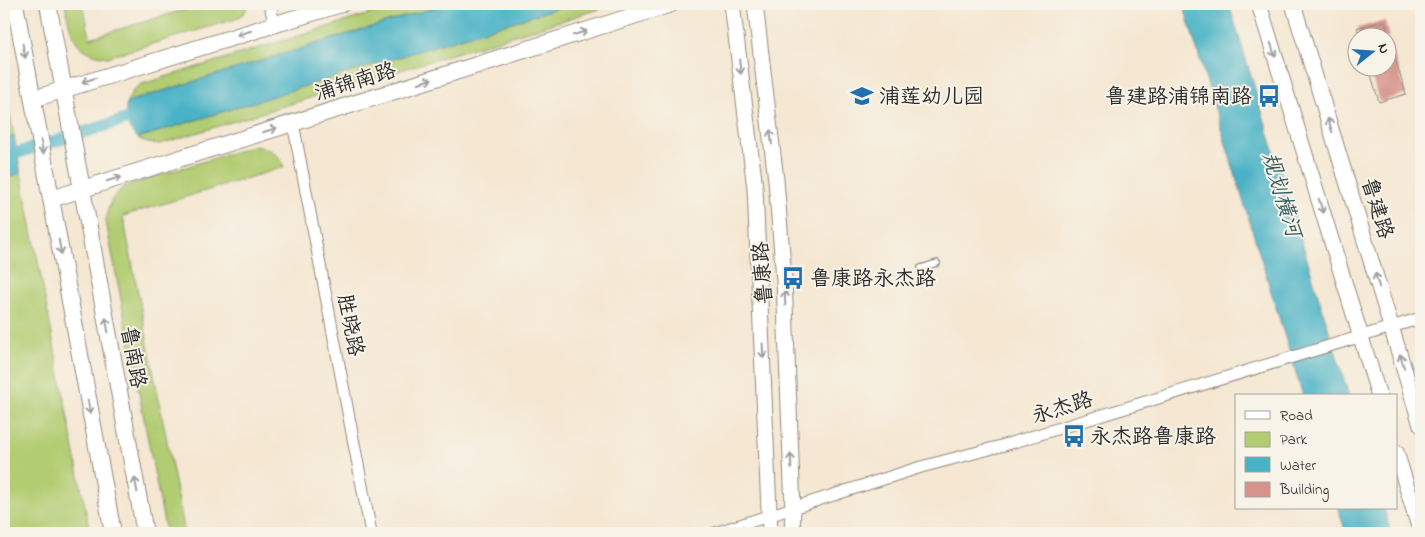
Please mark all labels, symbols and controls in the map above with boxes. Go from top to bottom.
one-way arrow [571,27,587,37]
north arrow [1348,28,1398,78]
one-way arrow [237,29,253,39]
text: N [1372,41,1394,56]
one-way arrow [1269,42,1279,58]
one-way arrow [20,43,29,59]
street label: 浦锦南路 [311,56,400,110]
one-way arrow [735,59,745,75]
one-way arrow [81,76,97,86]
one-way arrow [416,76,432,86]
school or university icon: 浦莲幼儿园 [849,83,875,109]
place label: 浦莲幼儿园 [879,83,984,113]
place label: 鲁建路浦锦南路 [1105,83,1252,113]
bus stop icon: 鲁建路浦锦南路 [1256,83,1282,109]
one-way arrow [1325,117,1335,133]
one-way arrow [261,125,277,135]
one-way arrow [765,129,775,145]
one-way arrow [38,138,47,154]
water label: 规划横河 [1252,148,1309,244]
one-way arrow [106,173,122,183]
street label: 鲁建路 [1353,174,1400,243]
one-way arrow [1317,197,1326,213]
one-way arrow [56,239,66,255]
street label: 鲁康路 [747,240,781,305]
bus stop icon: 鲁康路永杰路 [780,265,806,291]
place label: 鲁康路永杰路 [810,265,936,295]
one-way arrow [1372,272,1382,288]
one-way arrow [780,291,790,307]
street label: 胜晓路 [328,292,370,359]
one-way arrow [102,318,111,334]
street label: 鲁南路 [112,324,152,391]
one-way arrow [758,342,768,359]
one-way arrow [1397,354,1406,370]
street label: 永杰路 [1028,385,1097,432]
legend [1235,394,1398,510]
one-way arrow [85,398,95,414]
text: Road [1280,405,1313,427]
bus stop icon: 永杰路鲁康路 [1061,423,1087,449]
place label: 永杰路鲁康路 [1090,423,1216,453]
text: Park [1280,429,1308,451]
one-way arrow [787,453,796,469]
text: Water [1280,455,1316,477]
one-way arrow [131,478,141,494]
text: Building [1279,479,1329,502]

